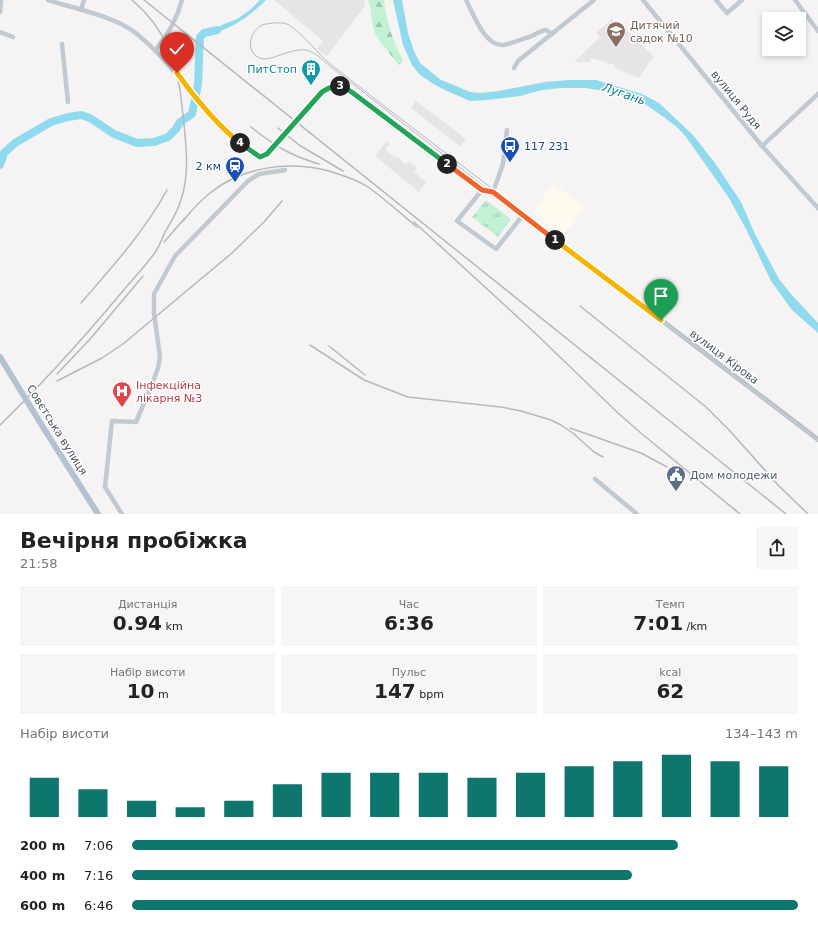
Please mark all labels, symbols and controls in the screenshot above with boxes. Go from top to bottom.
map controls [762,12,806,56]
button: layers [762,12,806,56]
place label: Дитячий садок №10 [630,19,693,45]
school or university icon: Дитячий садок №10 [605,20,627,48]
pin [160,32,194,73]
icon: check [166,38,188,60]
building icon: ПитСтоп [300,58,322,86]
place label: ПитСтоп [247,63,297,76]
street label: вулиця Рудя [708,68,764,132]
pin: 3 [330,76,350,96]
text: 3 [336,79,344,92]
water label: Лугань [600,80,647,108]
pin: 4 [230,133,250,153]
bus stop icon: 117 231 [499,135,521,163]
text: 4 [236,136,244,149]
place label: 117 231 [524,140,570,153]
pin: 2 [437,154,457,174]
station icon: 2 км [224,155,246,183]
text: 2 [443,157,451,170]
place label: 2 км [196,160,221,173]
pin: 1 [545,230,565,250]
text: 1 [551,233,559,246]
pin [644,279,678,320]
icon: arrive [650,285,672,307]
street label: вулиця Кірова [687,327,761,387]
place label: Інфекційна лікарня №3 [136,379,202,405]
hospital icon: Інфекційна лікарня №3 [111,380,133,408]
street label: Совєтська вулиця [24,382,90,478]
public building icon: Дом молодежи [665,464,687,492]
place label: Дом молодежи [690,469,777,482]
button: share [756,527,798,569]
text: Вечірня пробіжка [20,528,248,553]
text: 21:58 [20,556,57,571]
text: Дистанція [118,598,177,611]
text: Час [399,598,419,611]
text: Темп [656,598,685,611]
text: 0.94 [113,611,162,635]
text: 6:36 [384,611,434,635]
text: 7:01 [633,611,683,635]
text: km [162,620,183,633]
text: /km [683,620,707,633]
text: Набір висоти [110,666,185,679]
text: Пульс [392,666,426,679]
text: kcal [659,666,681,679]
text: 10 [127,679,154,703]
text: 147 [374,679,416,703]
text: 62 [656,679,684,703]
text: m [154,688,169,701]
text: bpm [416,688,444,701]
text: Набір висоти [20,726,109,741]
text: 134–143 m [725,726,798,741]
text: 200 m [20,838,65,853]
text: 7:06 [84,838,113,853]
text: 400 m [20,868,65,883]
text: 7:16 [84,868,113,883]
text: 600 m [20,898,65,913]
text: 6:46 [84,898,113,913]

